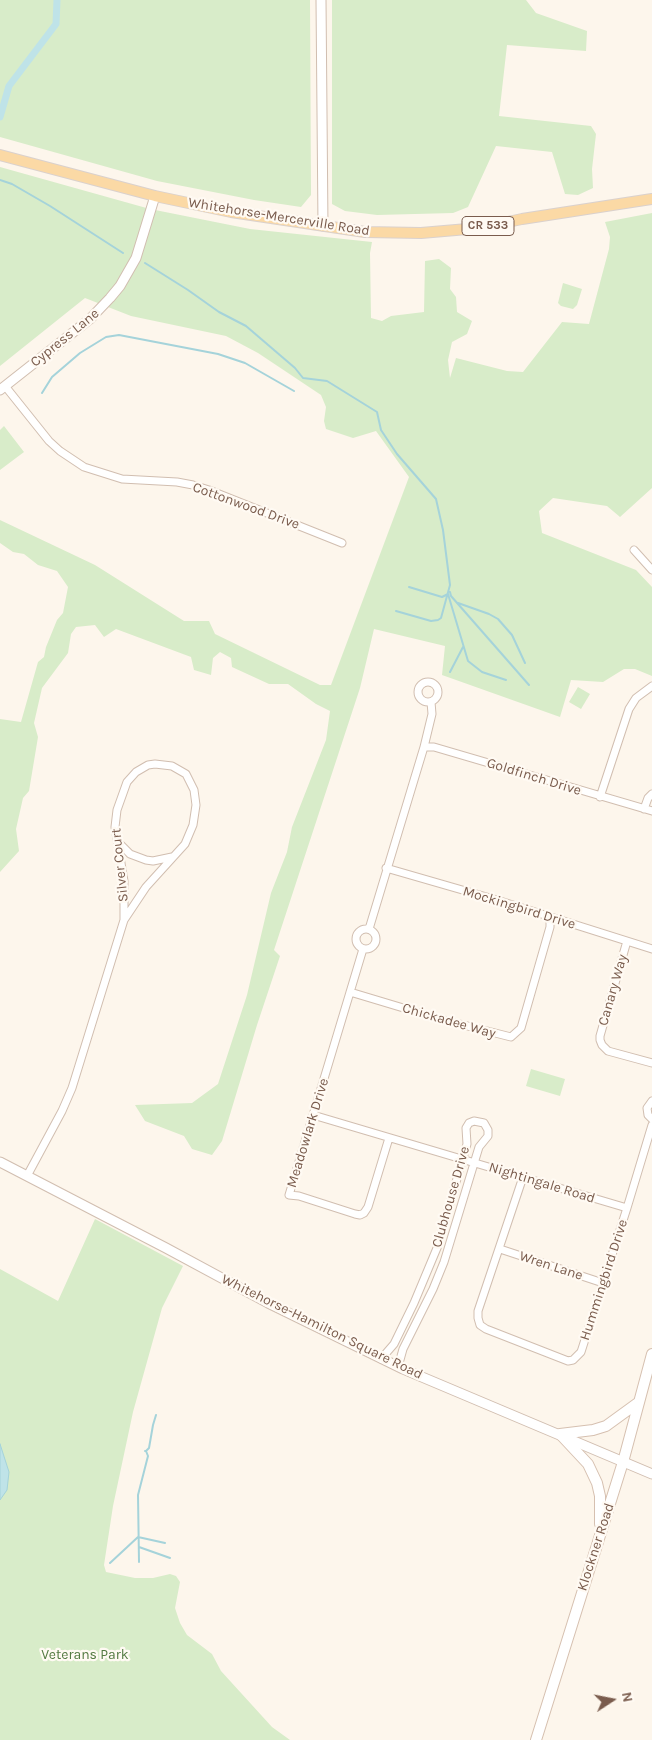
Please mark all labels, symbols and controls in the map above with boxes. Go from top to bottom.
street label: Whitehorse-Mercerville Road [187,194,371,240]
road number: CR 533 [462,217,514,236]
street label: Cypress Lane [27,305,103,371]
street label: Cottonwood Drive [190,479,302,533]
street label: Goldfinch Drive [485,755,583,799]
street label: Silver Court [108,827,132,903]
street label: Mockingbird Drive [461,883,577,933]
street label: Canary Way [595,952,631,1028]
street label: Chickadee Way [400,1000,498,1042]
street label: Meadowlark Drive [283,1076,333,1190]
street label: Clubhouse Drive [429,1144,473,1250]
street label: Nightingale Road [487,1159,597,1207]
street label: Hummingbird Drive [576,1217,632,1343]
street label: Wren Lane [517,1248,585,1284]
street label: Whitehorse-Hamilton Square Road [219,1271,425,1383]
street label: Klockner Road [574,1501,618,1593]
park label: Veterans Park [41,1647,129,1663]
north arrow [587,1675,637,1725]
text: N [618,1690,637,1704]

